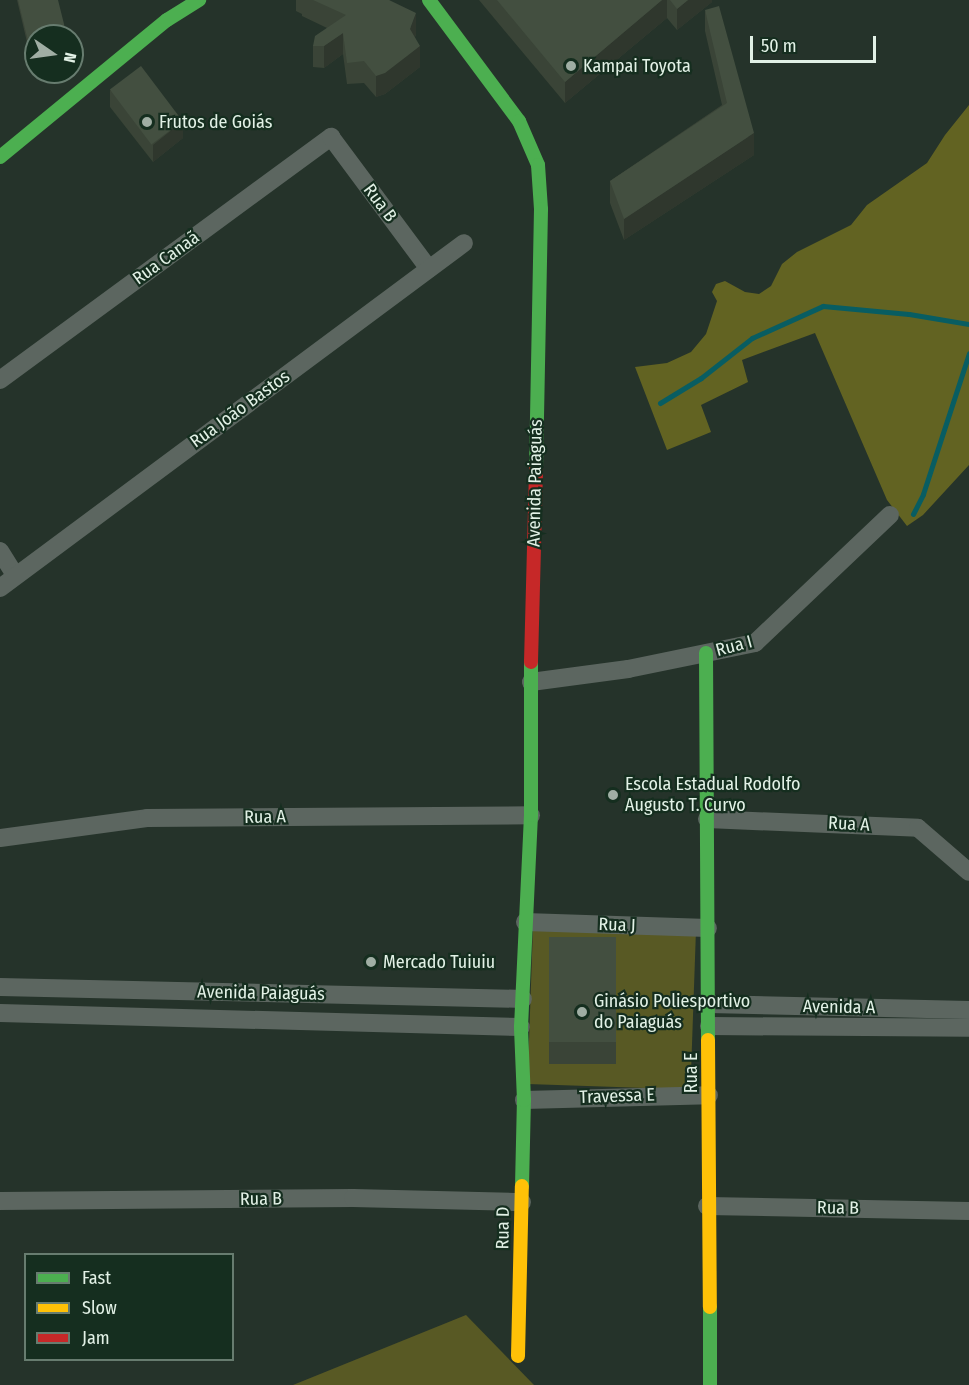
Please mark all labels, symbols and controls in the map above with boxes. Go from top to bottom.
north arrow [24,24,84,84]
scale bar [753,24,879,62]
text: 50 m [761,35,797,57]
text: N [60,51,80,65]
place label: Kampai Toyota [583,55,691,77]
marker: Kampai Toyota [564,59,578,73]
place label: Frutos de Goiás [159,111,272,133]
marker: Frutos de Goiás [140,115,154,129]
street label: Rua B [359,180,401,226]
street label: Rua Canaã [128,227,204,289]
street label: Rua João Bastos [186,366,294,452]
street label: Avenida Paiaguás [523,419,547,547]
street label: Rua I [713,631,755,661]
place label: Escola Estadual Rodolfo Augusto T. Curvo [625,774,801,816]
marker: Escola Estadual Rodolfo Augusto T. Curvo [606,788,620,802]
street label: Rua A [244,806,286,828]
street label: Rua A [828,812,870,836]
street label: Rua J [598,914,636,936]
place label: Mercado Tuiuiu [383,951,495,973]
marker: Mercado Tuiuiu [364,955,378,969]
street label: Avenida Paiaguás [197,981,325,1005]
place label: Ginásio Poliesportivo do Paiaguás [594,991,750,1034]
street label: Avenida A [803,996,875,1018]
marker: Ginásio Poliesportivo do Paiaguás [575,1005,589,1019]
street label: Rua E [680,1053,702,1093]
street label: Travessa E [579,1084,655,1108]
street label: Rua B [240,1188,282,1210]
street label: Rua B [817,1197,859,1219]
street label: Rua D [492,1206,514,1250]
legend [24,1253,234,1361]
text: Fast [82,1267,111,1289]
text: Slow [82,1297,117,1319]
text: Jam [82,1327,110,1349]

